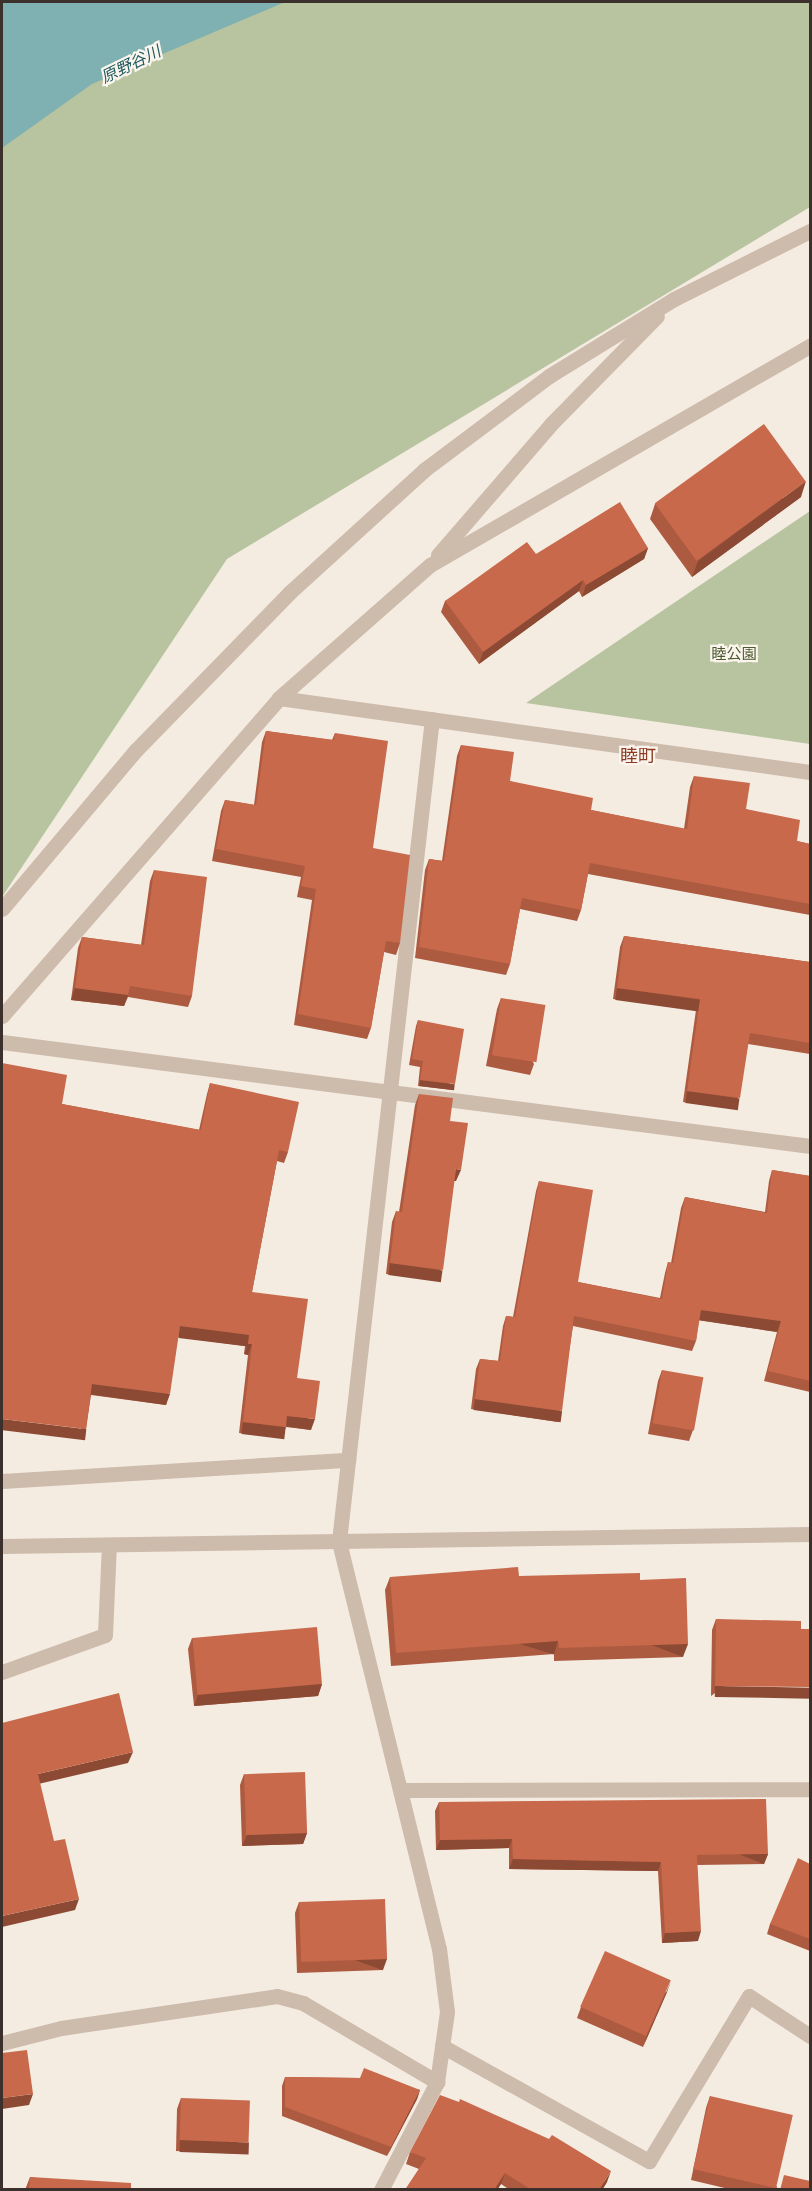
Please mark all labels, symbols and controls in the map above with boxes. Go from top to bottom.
water label: 原野谷川 [98,42,164,88]
park label: 睦公園 [712,646,756,664]
district label: 睦町 [620,745,656,767]

